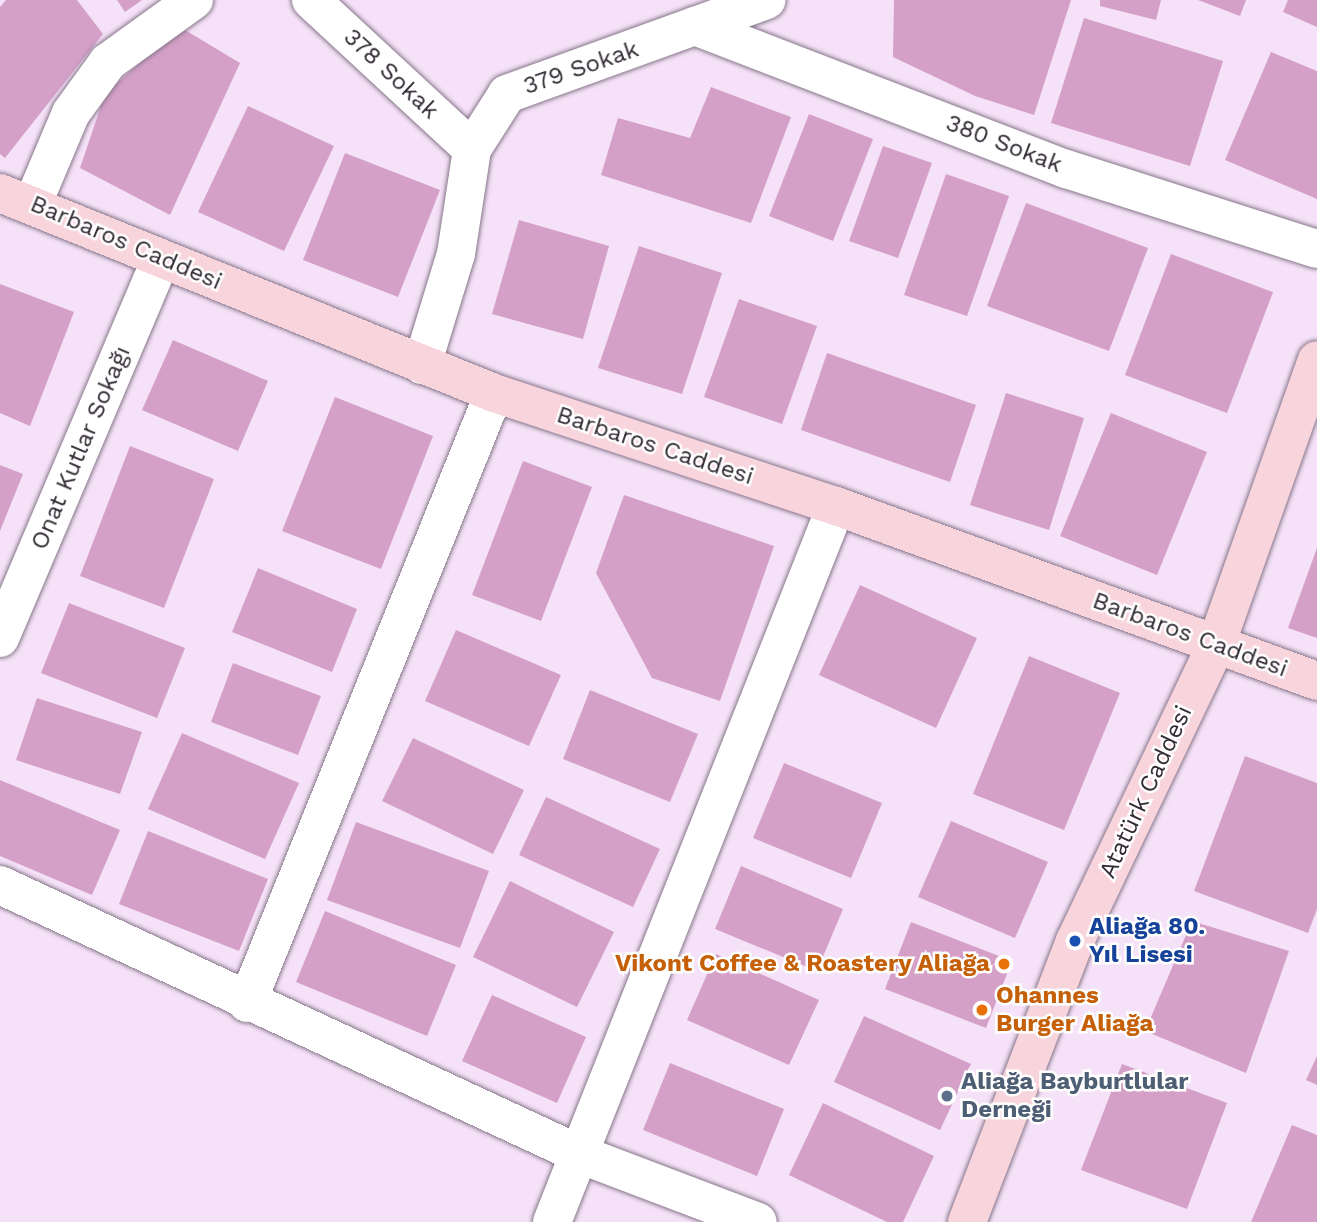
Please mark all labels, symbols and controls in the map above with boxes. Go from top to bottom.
street label: 378 Sokak [338,23,444,125]
street label: 379 Sokak [520,35,642,101]
street label: 380 Sokak [942,109,1066,179]
street label: Barbaros Caddesi [26,190,226,296]
street label: Onat Kutlar Sokağı [25,342,137,554]
street label: Barbaros Caddesi [553,401,757,491]
street label: Barbaros Caddesi [1089,586,1291,684]
street label: Atatürk Caddesi [1093,701,1199,883]
place label: Aliağa 80. Yıl Lisesi [1089,913,1206,969]
marker: Aliağa 80. Yıl Lisesi [1067,933,1083,949]
place label: Vikont Coffee & Roastery Aliağa [614,950,990,978]
marker: Vikont Coffee & Roastery Aliağa [996,956,1012,972]
place label: Ohannes Burger Aliağa [996,982,1154,1038]
marker: Ohannes Burger Aliağa [974,1002,990,1018]
place label: Aliağa Bayburtlular Derneği [961,1068,1189,1124]
marker: Aliağa Bayburtlular Derneği [939,1088,955,1104]

